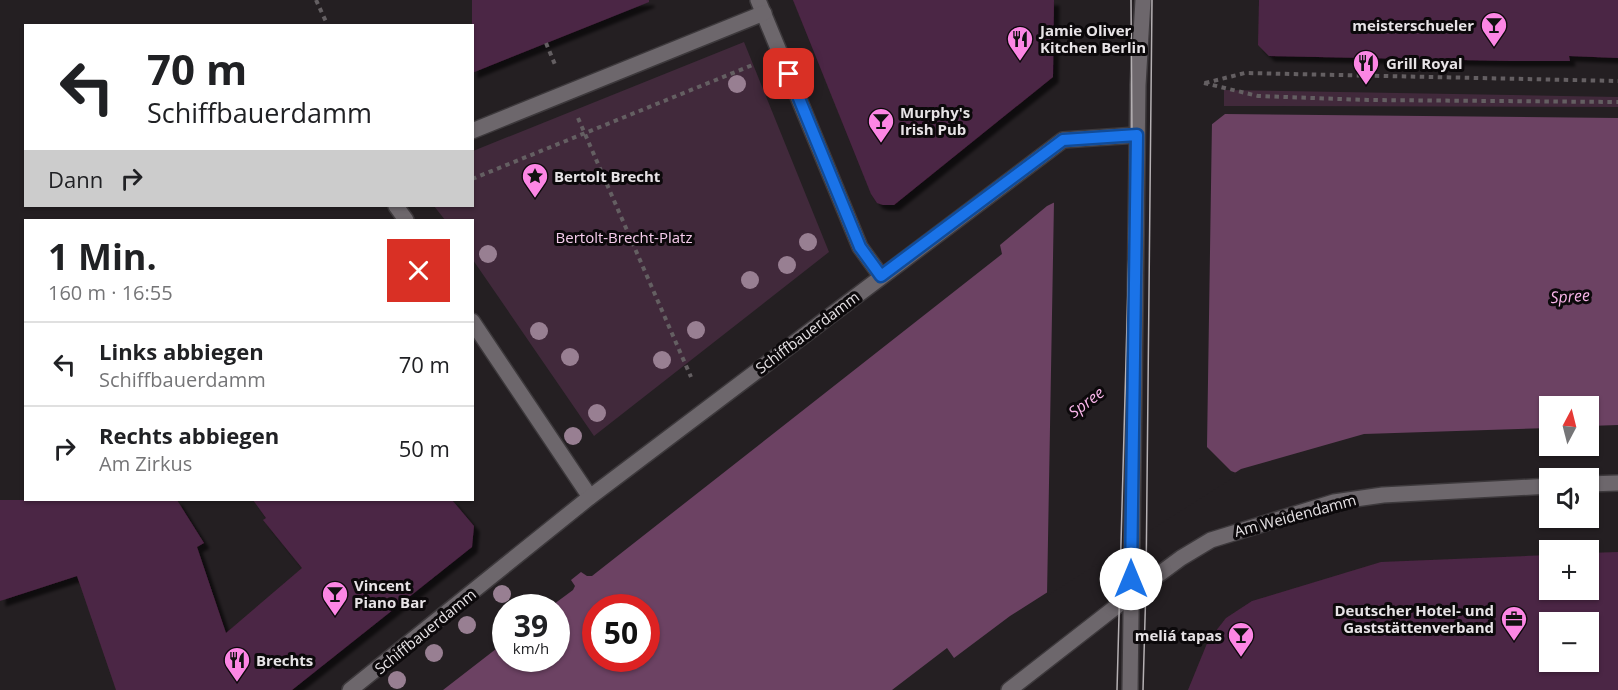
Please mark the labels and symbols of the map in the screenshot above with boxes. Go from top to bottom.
bar icon: meisterschueler [1479,10,1509,48]
place label: meisterschueler [1352,15,1474,35]
place label: Jamie Oliver Kitchen Berlin [1038,20,1146,57]
restaurant icon: Jamie Oliver Kitchen Berlin [1005,24,1035,62]
pin [763,48,814,99]
restaurant icon: Grill Royal [1351,48,1381,86]
place label: Grill Royal [1386,53,1463,73]
place label: Murphy's Irish Pub [900,102,970,139]
bar icon: Murphy's Irish Pub [866,106,896,144]
place icon: Bertolt Brecht [520,161,550,199]
place label: Bertolt Brecht [554,166,661,186]
park label: Bertolt-Brecht-Platz [556,227,692,247]
water label: Spree [1549,284,1591,308]
street label: Schiffbauerdamm [751,286,863,378]
water label: Spree [1064,381,1108,423]
north arrow [1539,396,1599,456]
street label: Am Weidendamm [1232,489,1358,541]
position arrow [1099,547,1163,611]
place label: Vincent Piano Bar [354,575,426,612]
bar icon: Vincent Piano Bar [320,579,350,617]
street label: Schiffbauerdamm [370,584,480,678]
speed limit sign: 50 [582,594,660,672]
place label: Deutscher Hotel- und Gaststättenverband [1334,600,1494,637]
office icon: Deutscher Hotel- und Gaststättenverband [1499,604,1529,642]
bar icon: meliá tapas [1226,620,1256,658]
place label: meliá tapas [1135,625,1222,645]
restaurant icon: Brechts [222,645,252,683]
place label: Brechts [256,650,313,670]

